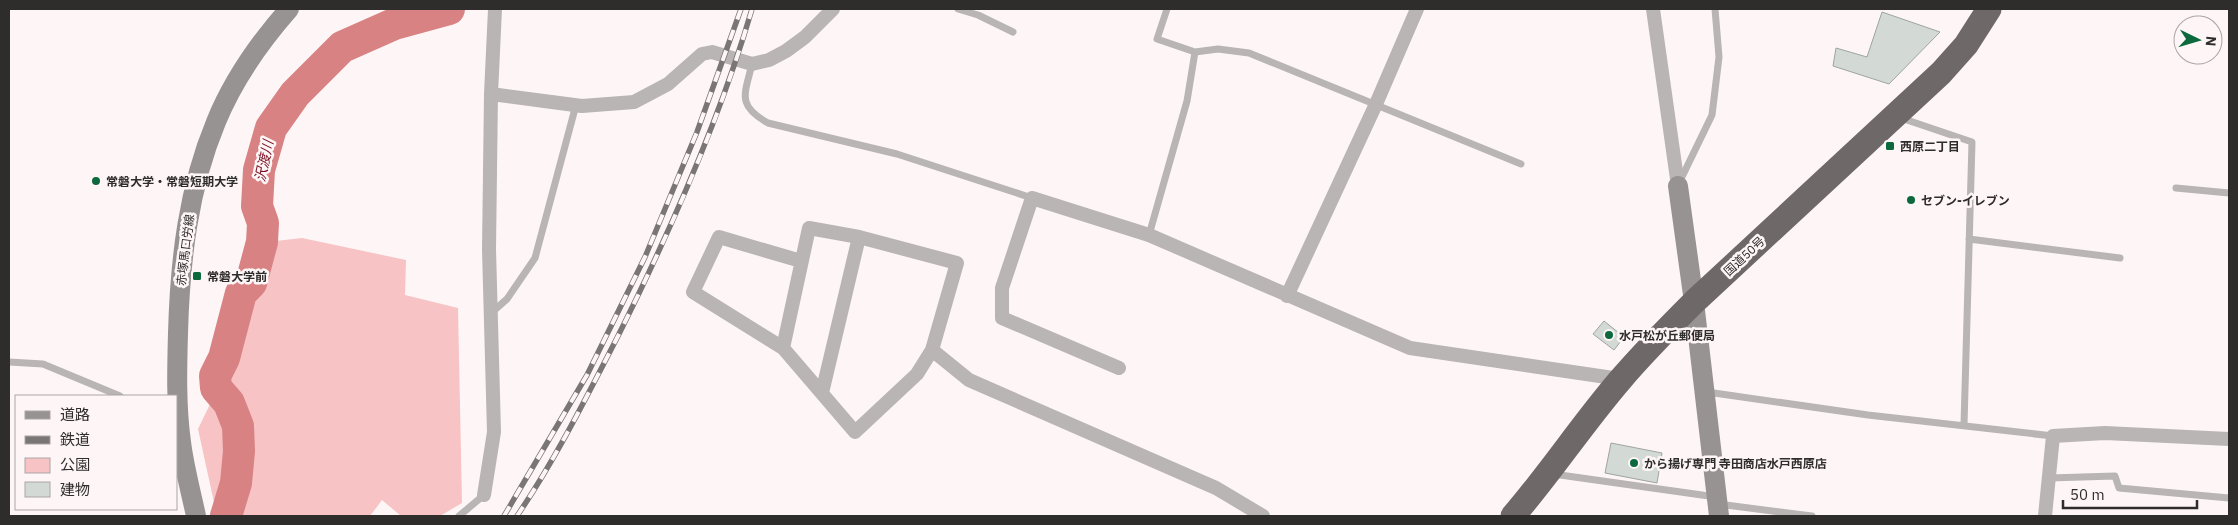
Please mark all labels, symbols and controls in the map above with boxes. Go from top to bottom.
north arrow [2173,15,2223,65]
text: N [2202,35,2220,47]
water label: 沢渡川 [251,137,278,183]
place label: 西原二丁目 [1900,139,1960,154]
marker: 西原二丁目 [1884,140,1896,152]
place label: 常磐大学・常磐短期大学 [106,174,238,189]
marker: 常磐大学・常磐短期大学 [90,175,102,187]
place label: セブン-イレブン [1921,193,2010,208]
marker: セブン-イレブン [1905,194,1917,206]
street label: 赤塚馬口労線 [173,213,197,287]
street label: 国道50号 [1720,233,1768,279]
place label: 常磐大学前 [207,269,267,284]
marker: 常磐大学前 [191,270,203,282]
place label: 水戸松が丘郵便局 [1619,328,1715,343]
marker: 水戸松が丘郵便局 [1603,329,1615,341]
legend [15,395,178,510]
text: 道路 [60,405,90,424]
text: 鉄道 [60,430,90,449]
text: 公園 [60,455,90,474]
place label: から揚げ専門 寺田商店水戸西原店 [1644,456,1827,471]
marker: から揚げ専門 寺田商店水戸西原店 [1628,457,1640,469]
scale bar [2063,478,2197,510]
text: 建物 [60,480,90,499]
text: 50 m [2070,485,2105,504]

